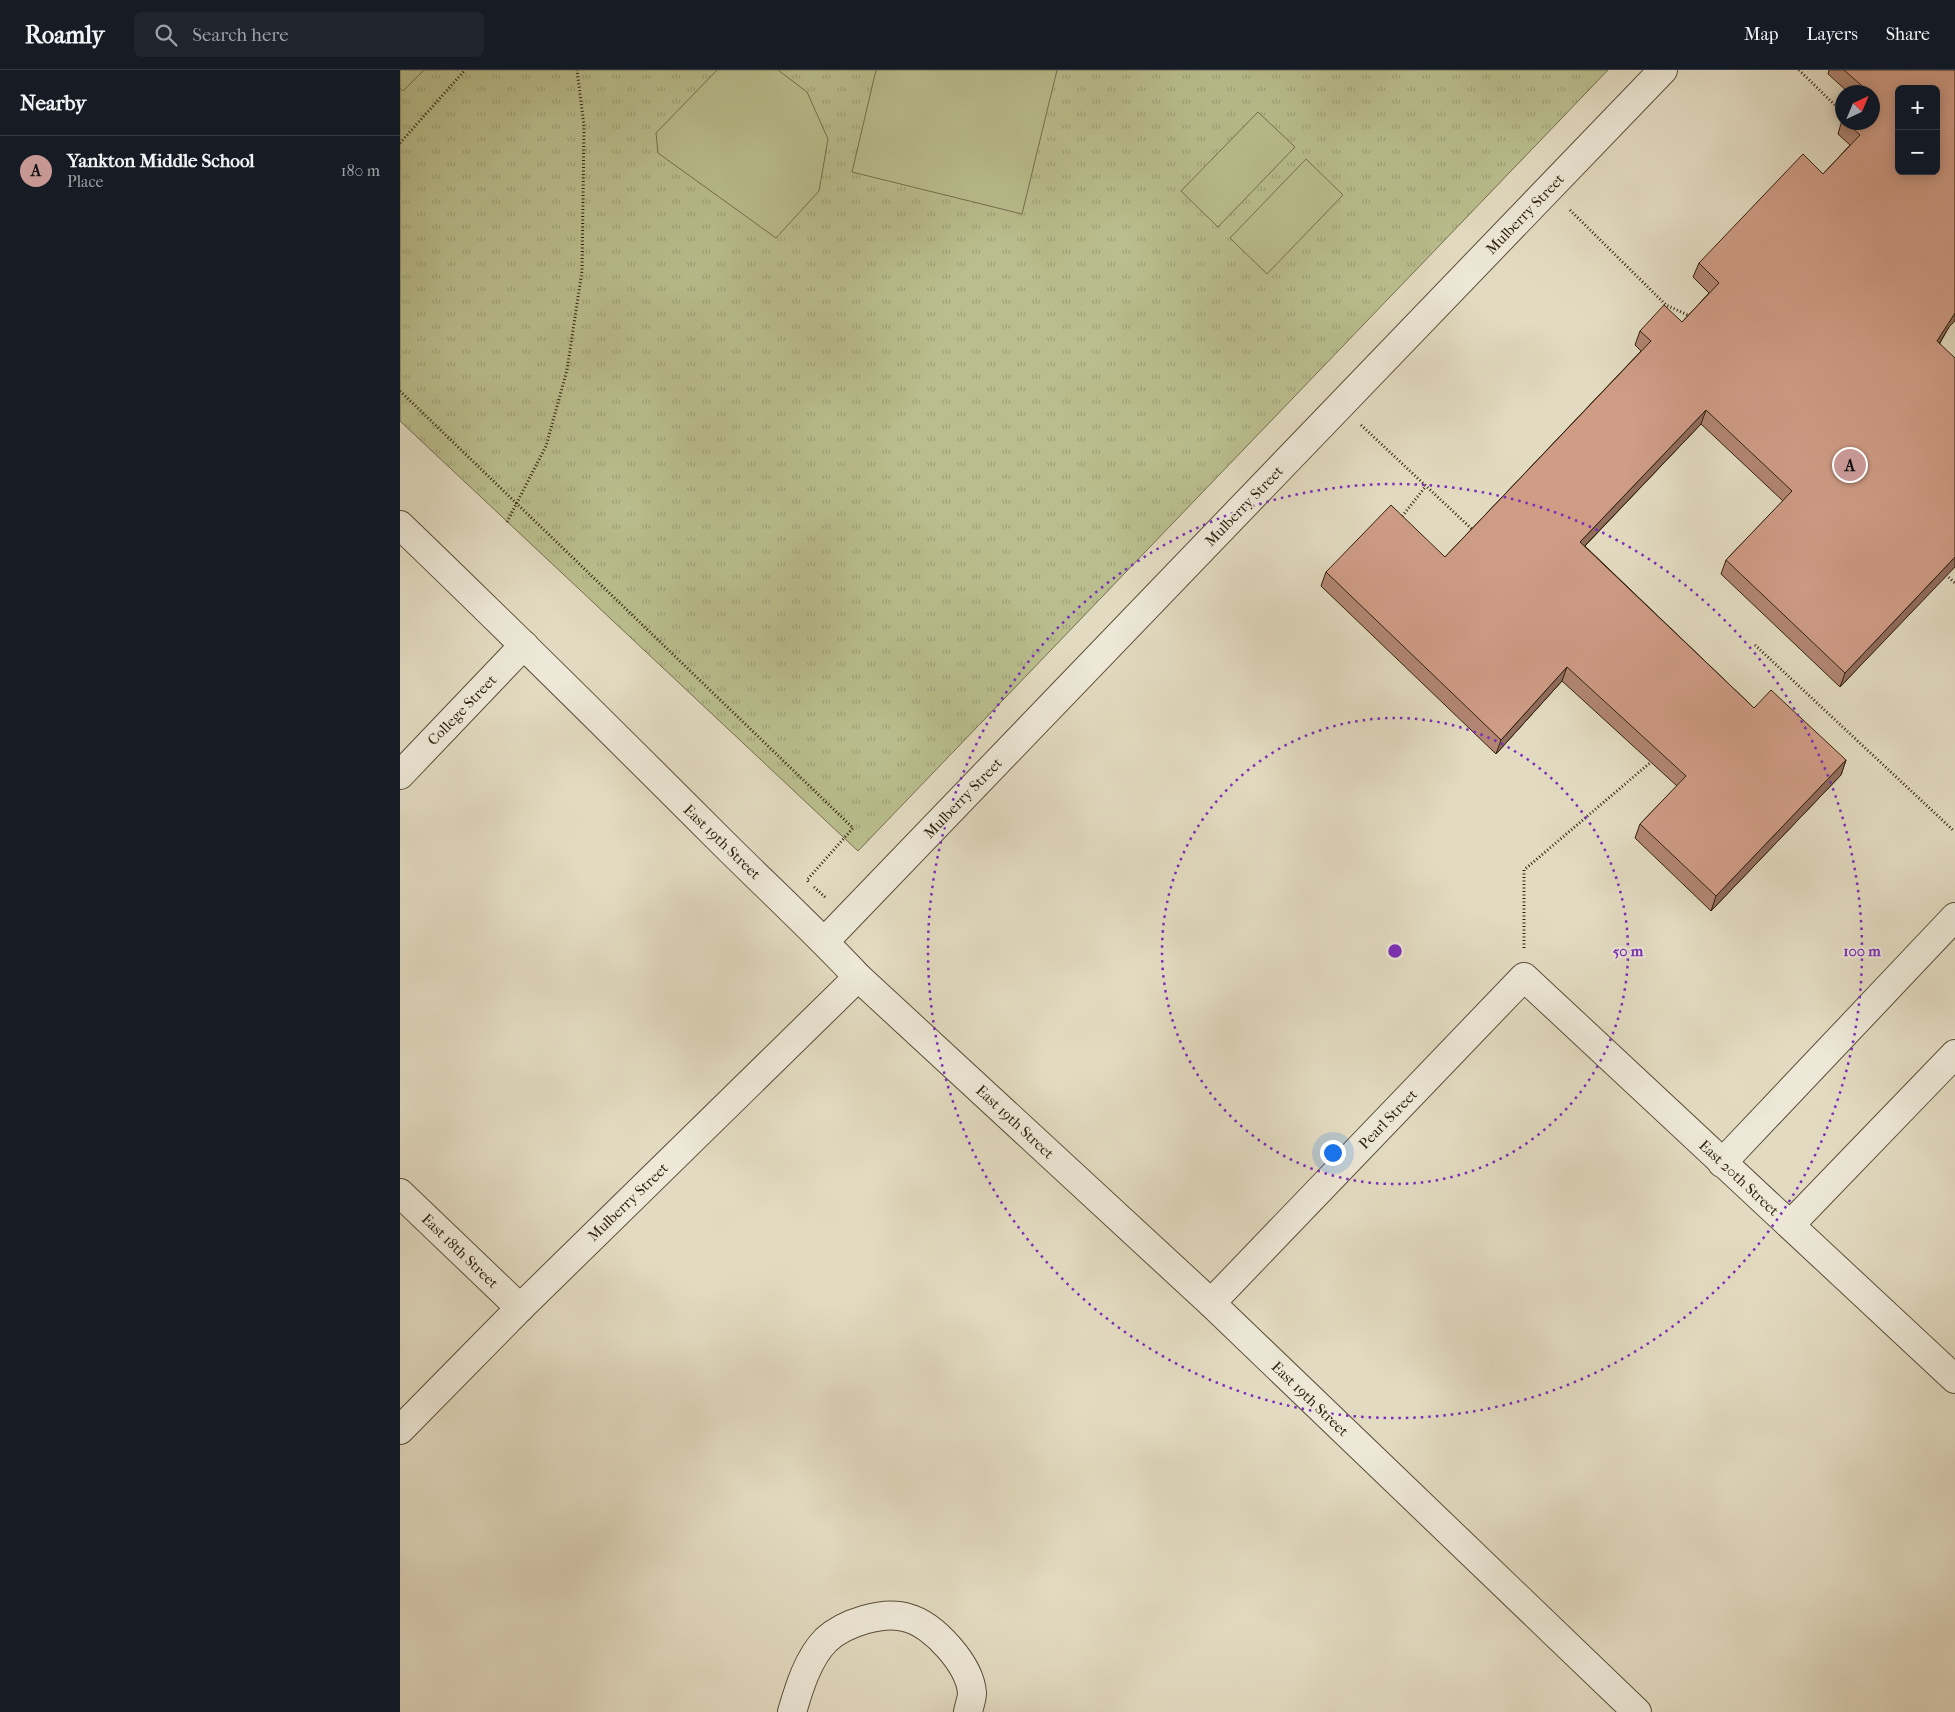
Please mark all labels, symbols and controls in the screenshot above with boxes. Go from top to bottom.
search box [134,12,484,57]
text: Roamly [25,21,104,49]
icon: search [152,21,180,49]
text: Search here [192,24,289,46]
text: Map [1744,24,1778,45]
text: Layers [1806,24,1858,45]
text: Share [1886,24,1930,45]
north arrow [1835,85,1880,130]
map controls [1895,85,1940,175]
button: + [1895,85,1940,130]
text: Nearby [20,91,86,115]
button: − [1895,130,1940,175]
text: Yankton Middle School [67,150,255,172]
text: A [31,161,41,180]
text: 180 m [341,161,380,180]
street label: Mulberry Street [1482,170,1568,258]
text: Place [67,172,103,191]
pin: A [1834,446,1866,484]
street label: Mulberry Street [1201,462,1287,550]
street label: College Street [424,670,501,749]
street label: Mulberry Street [920,754,1006,842]
street label: East 19th Street [680,801,765,884]
centre of rings [1386,942,1404,960]
text: 50 m [1613,942,1644,960]
text: 100 m [1843,942,1881,960]
street label: East 19th Street [972,1081,1058,1163]
street label: Pearl Street [1355,1085,1421,1153]
street label: East 20th Street [1695,1136,1783,1220]
your location [1320,1140,1346,1166]
street label: Mulberry Street [584,1159,672,1245]
street label: East 18th Street [418,1210,503,1293]
street label: East 19th Street [1268,1358,1353,1441]

